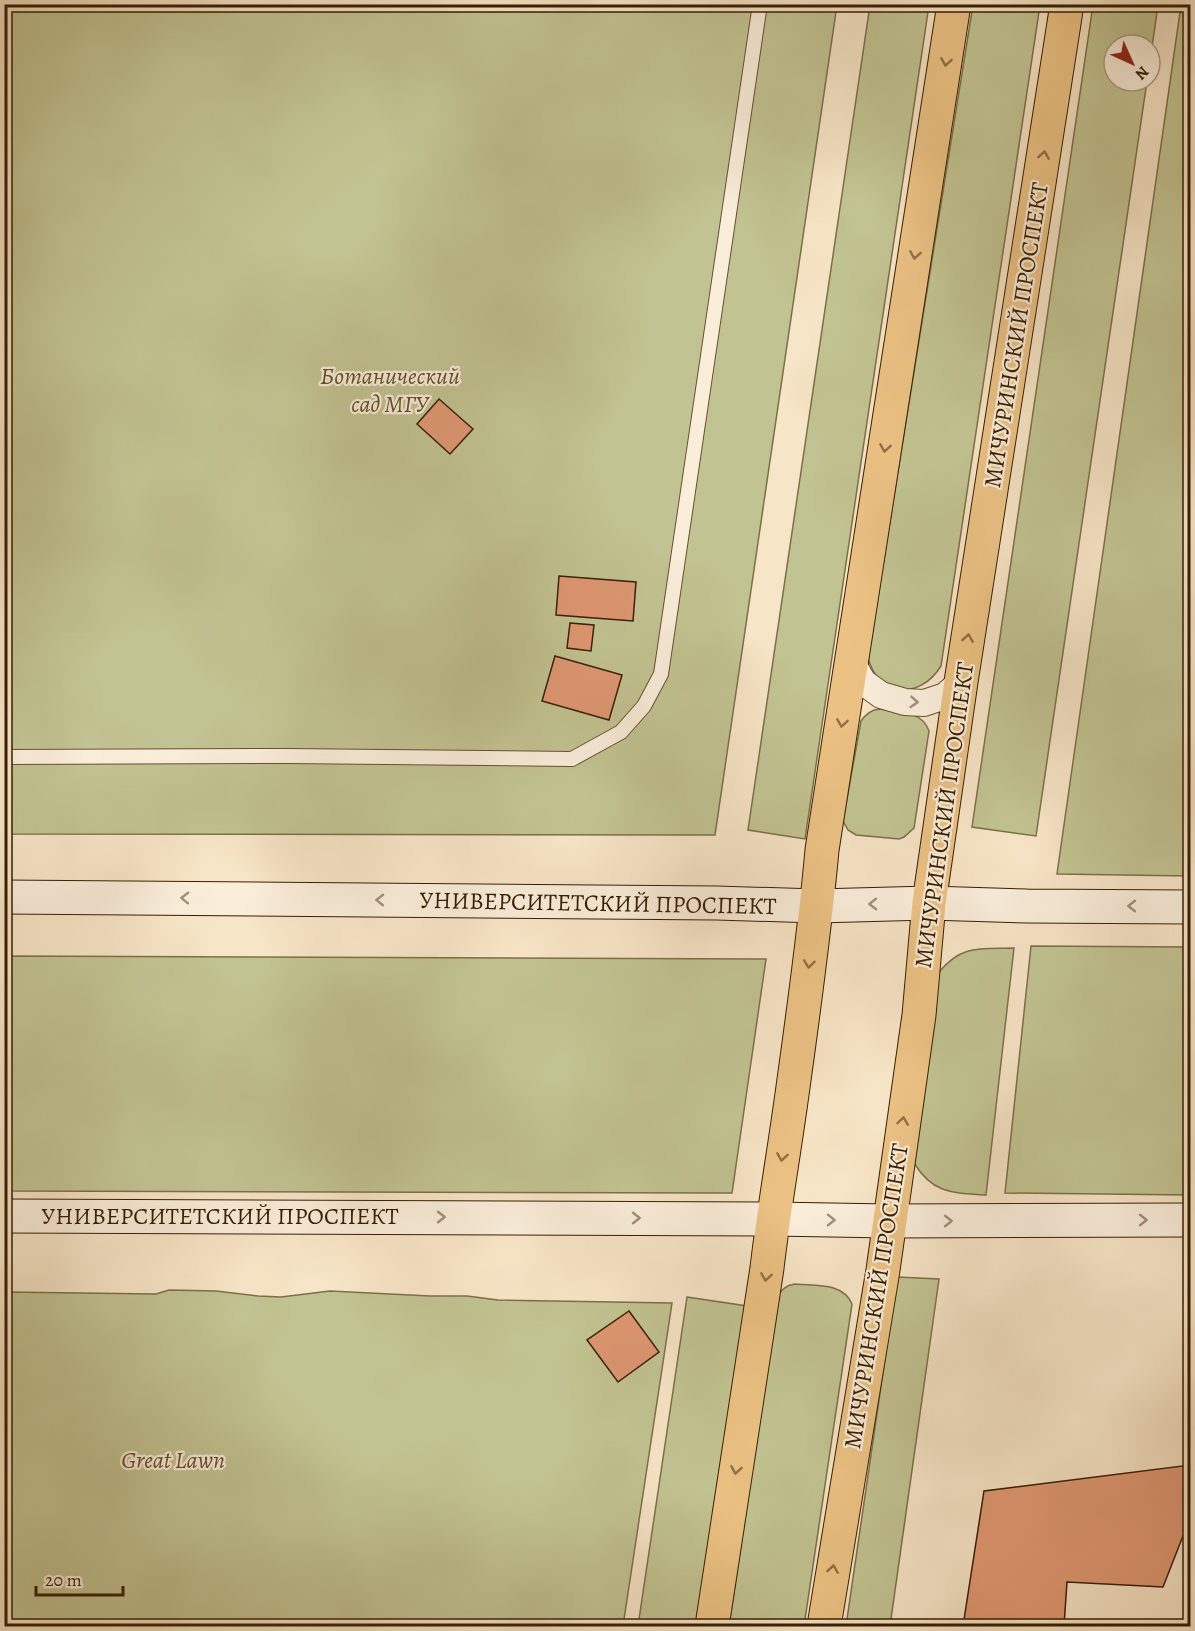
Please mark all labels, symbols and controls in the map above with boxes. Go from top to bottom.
north arrow [1102,33,1162,93]
one-way arrow [940,58,952,67]
text: N [1130,61,1154,85]
one-way arrow [1037,150,1049,159]
street label: МИЧУРИНСКИЙ ПРОСПЕКТ [976,180,1056,490]
one-way arrow [909,250,922,260]
park label: Ботанический сад МГУ [320,360,460,420]
one-way arrow [879,443,891,452]
one-way arrow [962,633,974,642]
street label: МИЧУРИНСКИЙ ПРОСПЕКТ [907,660,981,970]
one-way arrow [909,695,918,708]
one-way arrow [836,719,848,728]
street label: УНИВЕРСИТЕТСКИЙ ПРОСПЕКТ [419,884,777,922]
one-way arrow [181,892,190,904]
one-way arrow [376,894,385,906]
one-way arrow [868,898,877,911]
one-way arrow [1128,900,1137,912]
one-way arrow [804,959,816,968]
one-way arrow [897,1117,909,1126]
street label: МИЧУРИНСКИЙ ПРОСПЕКТ [836,1141,916,1451]
one-way arrow [777,1152,789,1161]
street label: УНИВЕРСИТЕТСКИЙ ПРОСПЕКТ [41,1200,399,1232]
one-way arrow [436,1211,445,1223]
one-way arrow [631,1212,640,1224]
one-way arrow [826,1214,835,1226]
one-way arrow [1138,1214,1147,1226]
one-way arrow [943,1215,952,1227]
one-way arrow [760,1272,772,1281]
park label: Great Lawn [121,1444,225,1476]
one-way arrow [731,1465,743,1474]
scale bar [36,1559,123,1597]
one-way arrow [826,1564,839,1574]
text: 20 m [45,1568,82,1592]

